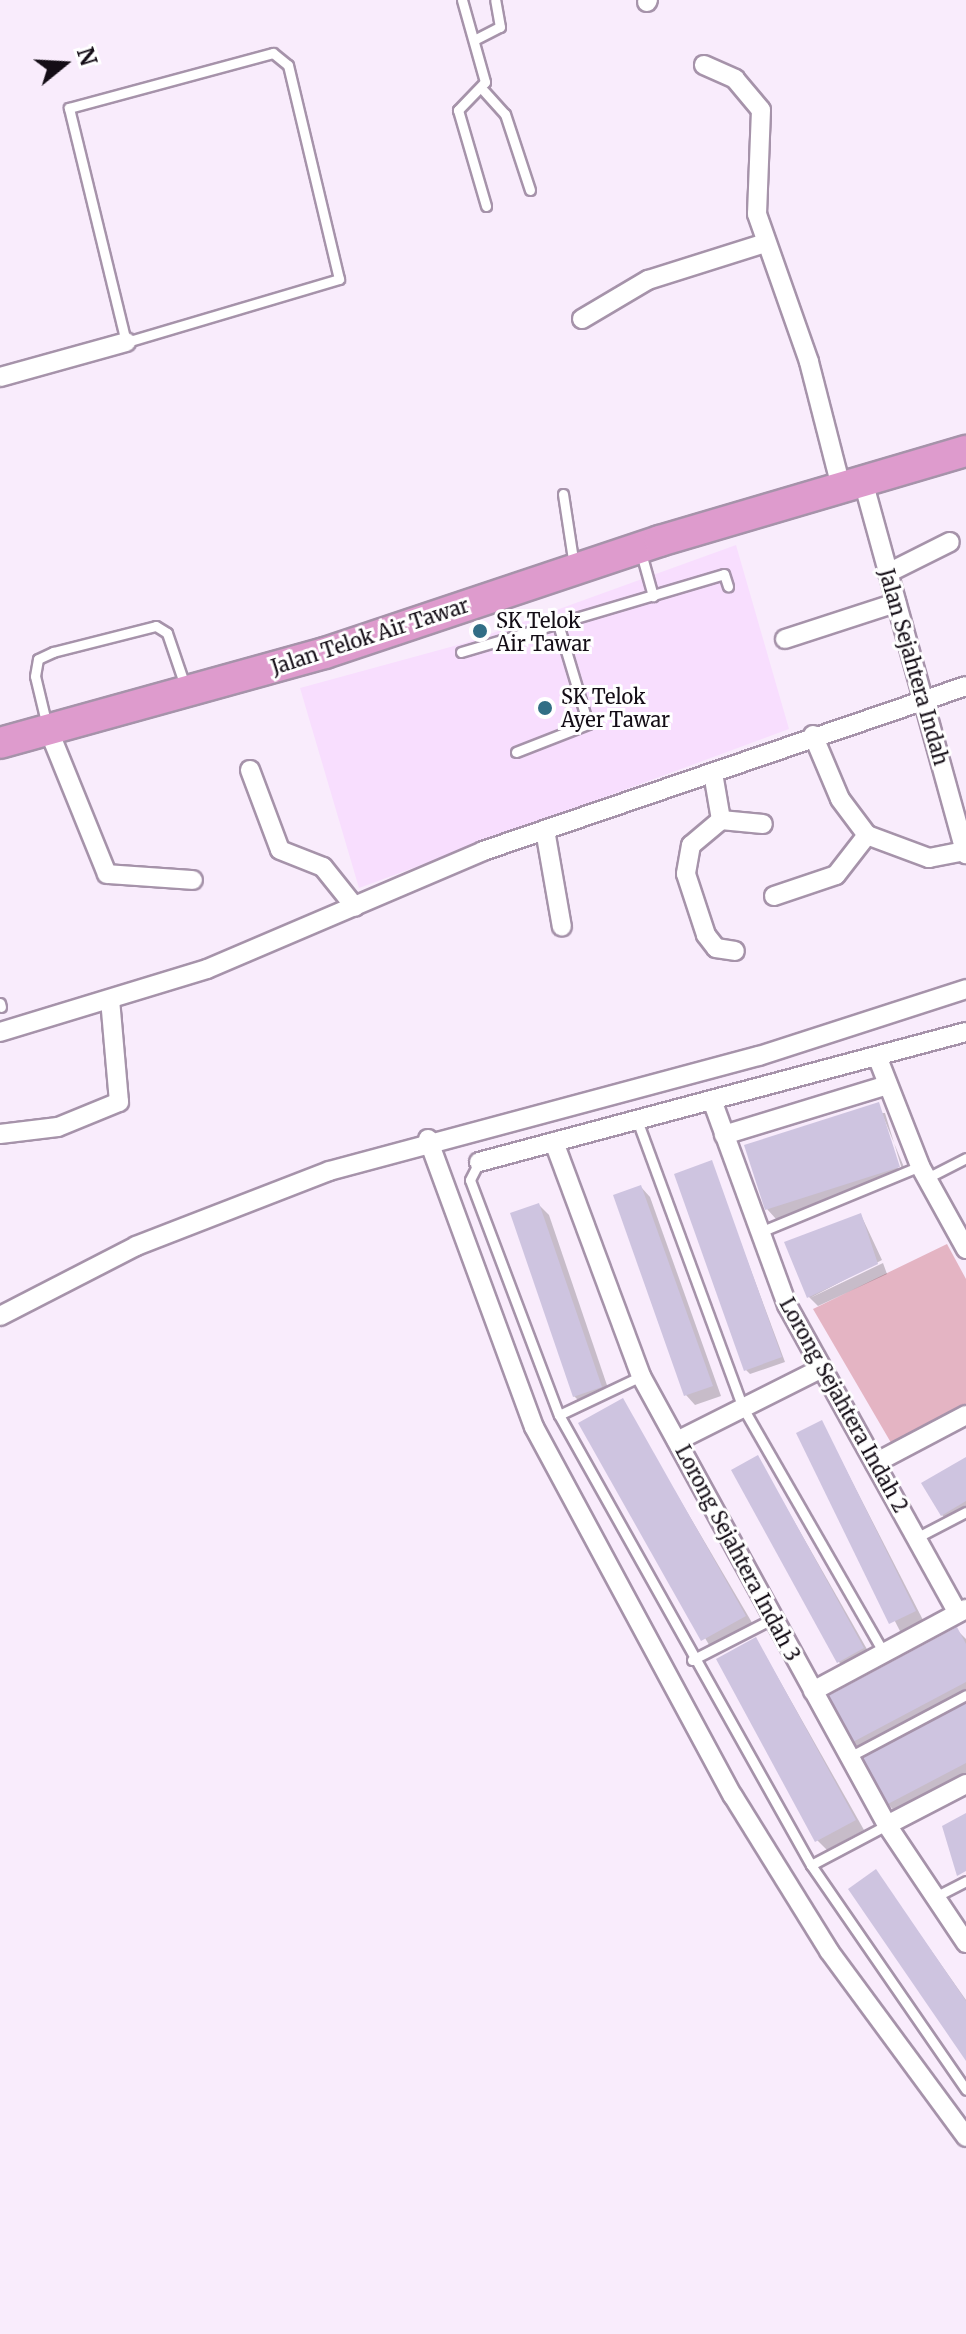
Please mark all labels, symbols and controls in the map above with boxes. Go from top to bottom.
north arrow [24,24,104,104]
text: N [71,44,103,69]
street label: Jalan Sejahtera Indah [874,566,954,768]
street label: Jalan Telok Air Tawar [268,593,472,679]
place label: SK Telok Air Tawar [496,608,591,655]
marker: SK Telok Air Tawar [471,622,489,640]
place label: SK Telok Ayer Tawar [561,684,670,731]
marker: SK Telok Ayer Tawar [536,699,554,717]
street label: Lorong Sejahtera Indah 2 [775,1294,913,1516]
street label: Lorong Sejahtera Indah 3 [671,1441,805,1665]

